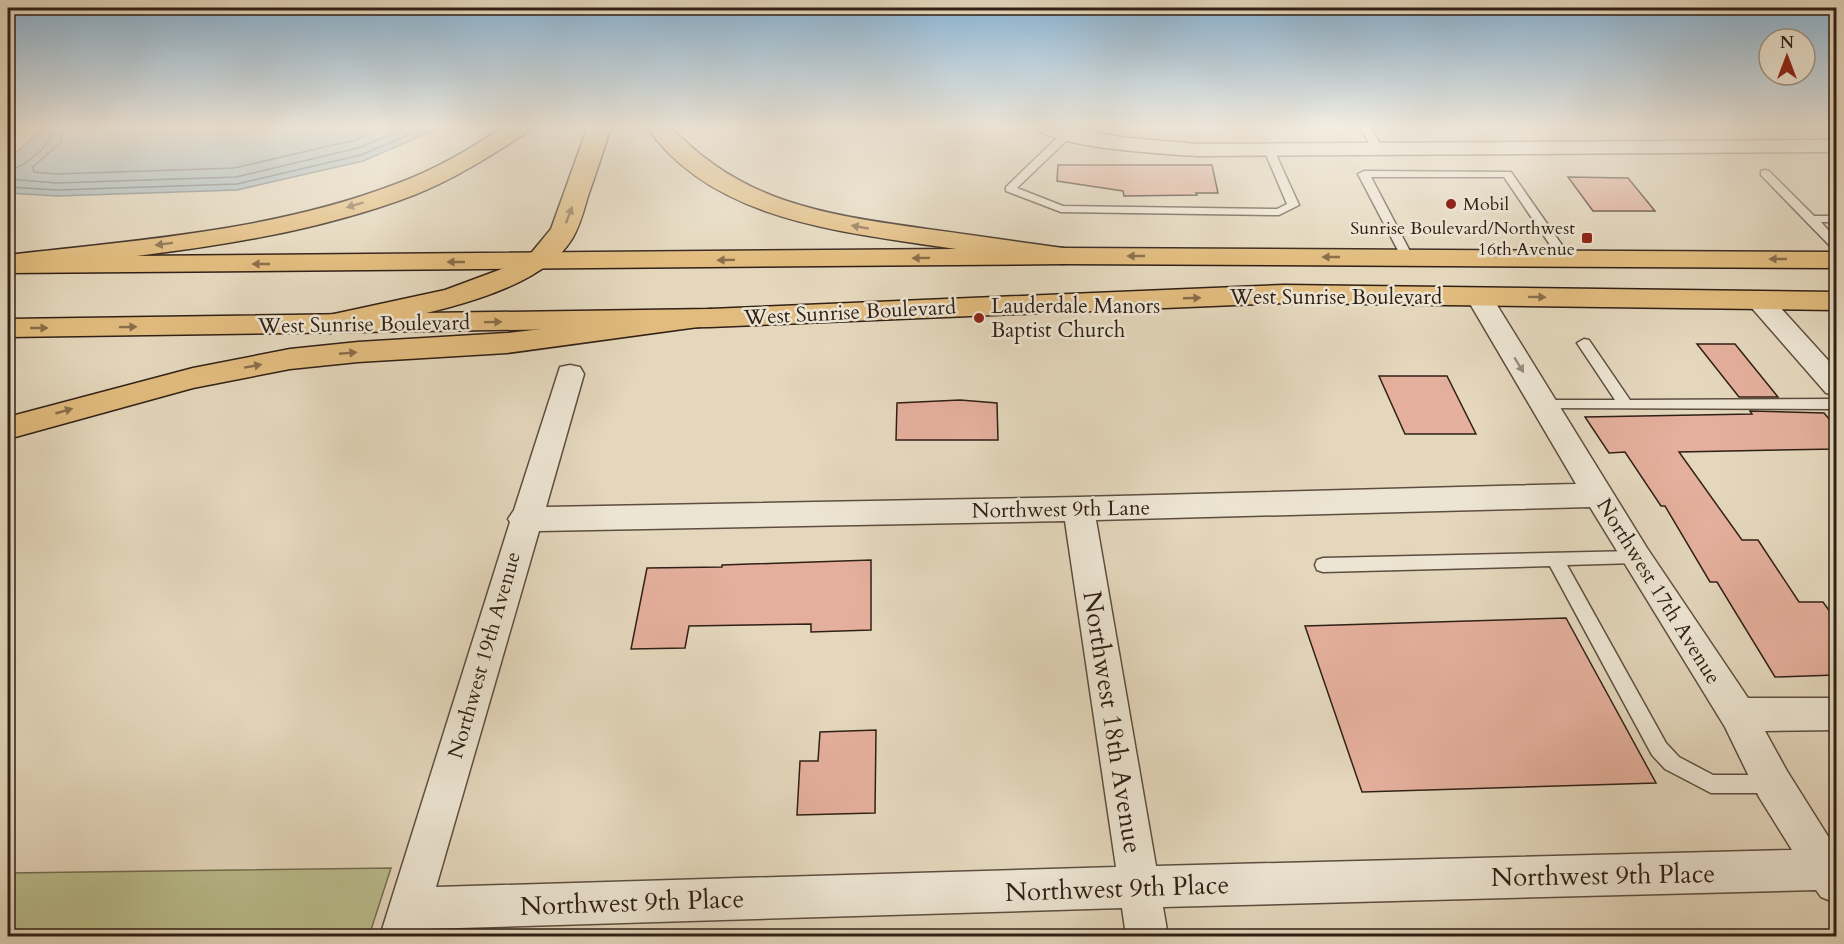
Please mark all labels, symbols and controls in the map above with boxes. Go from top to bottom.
north arrow [1757,27,1817,87]
text: N [1780,32,1794,54]
place label: Mobil [1463,192,1509,217]
marker: Mobil [1444,197,1458,211]
one-way arrow [346,201,364,210]
one-way arrow [565,206,574,224]
place label: Sunrise Boulevard/Northwest 16th Avenue [1350,216,1575,262]
one-way arrow [850,222,869,231]
marker: Sunrise Boulevard/Northwest 16th Avenue [1580,231,1594,245]
one-way arrow [155,239,174,248]
one-way arrow [1127,251,1146,261]
one-way arrow [1322,252,1341,262]
one-way arrow [911,253,930,263]
one-way arrow [1769,254,1788,264]
one-way arrow [716,255,735,265]
one-way arrow [447,258,466,267]
one-way arrow [252,259,271,269]
street label: West Sunrise Boulevard [1229,283,1442,312]
street label: West Sunrise Boulevard [742,292,957,333]
place label: Lauderdale Manors Baptist Church [991,292,1160,345]
one-way arrow [1182,293,1201,302]
one-way arrow [1528,293,1547,302]
street label: West Sunrise Boulevard [257,308,470,341]
marker: Lauderdale Manors Baptist Church [972,311,986,325]
one-way arrow [484,317,503,327]
one-way arrow [119,322,138,332]
one-way arrow [29,323,48,333]
one-way arrow [339,348,358,358]
one-way arrow [1514,357,1525,373]
one-way arrow [244,361,263,370]
one-way arrow [55,406,73,415]
street label: Northwest 9th Lane [971,493,1151,526]
street label: Northwest 17th Avenue [1590,493,1728,690]
street label: Northwest 19th Avenue [441,548,528,762]
street label: Northwest 18th Avenue [1074,588,1151,856]
street label: Northwest 9th Place [1491,856,1716,895]
street label: Northwest 9th Place [1004,867,1230,910]
street label: Northwest 9th Place [519,881,745,924]

